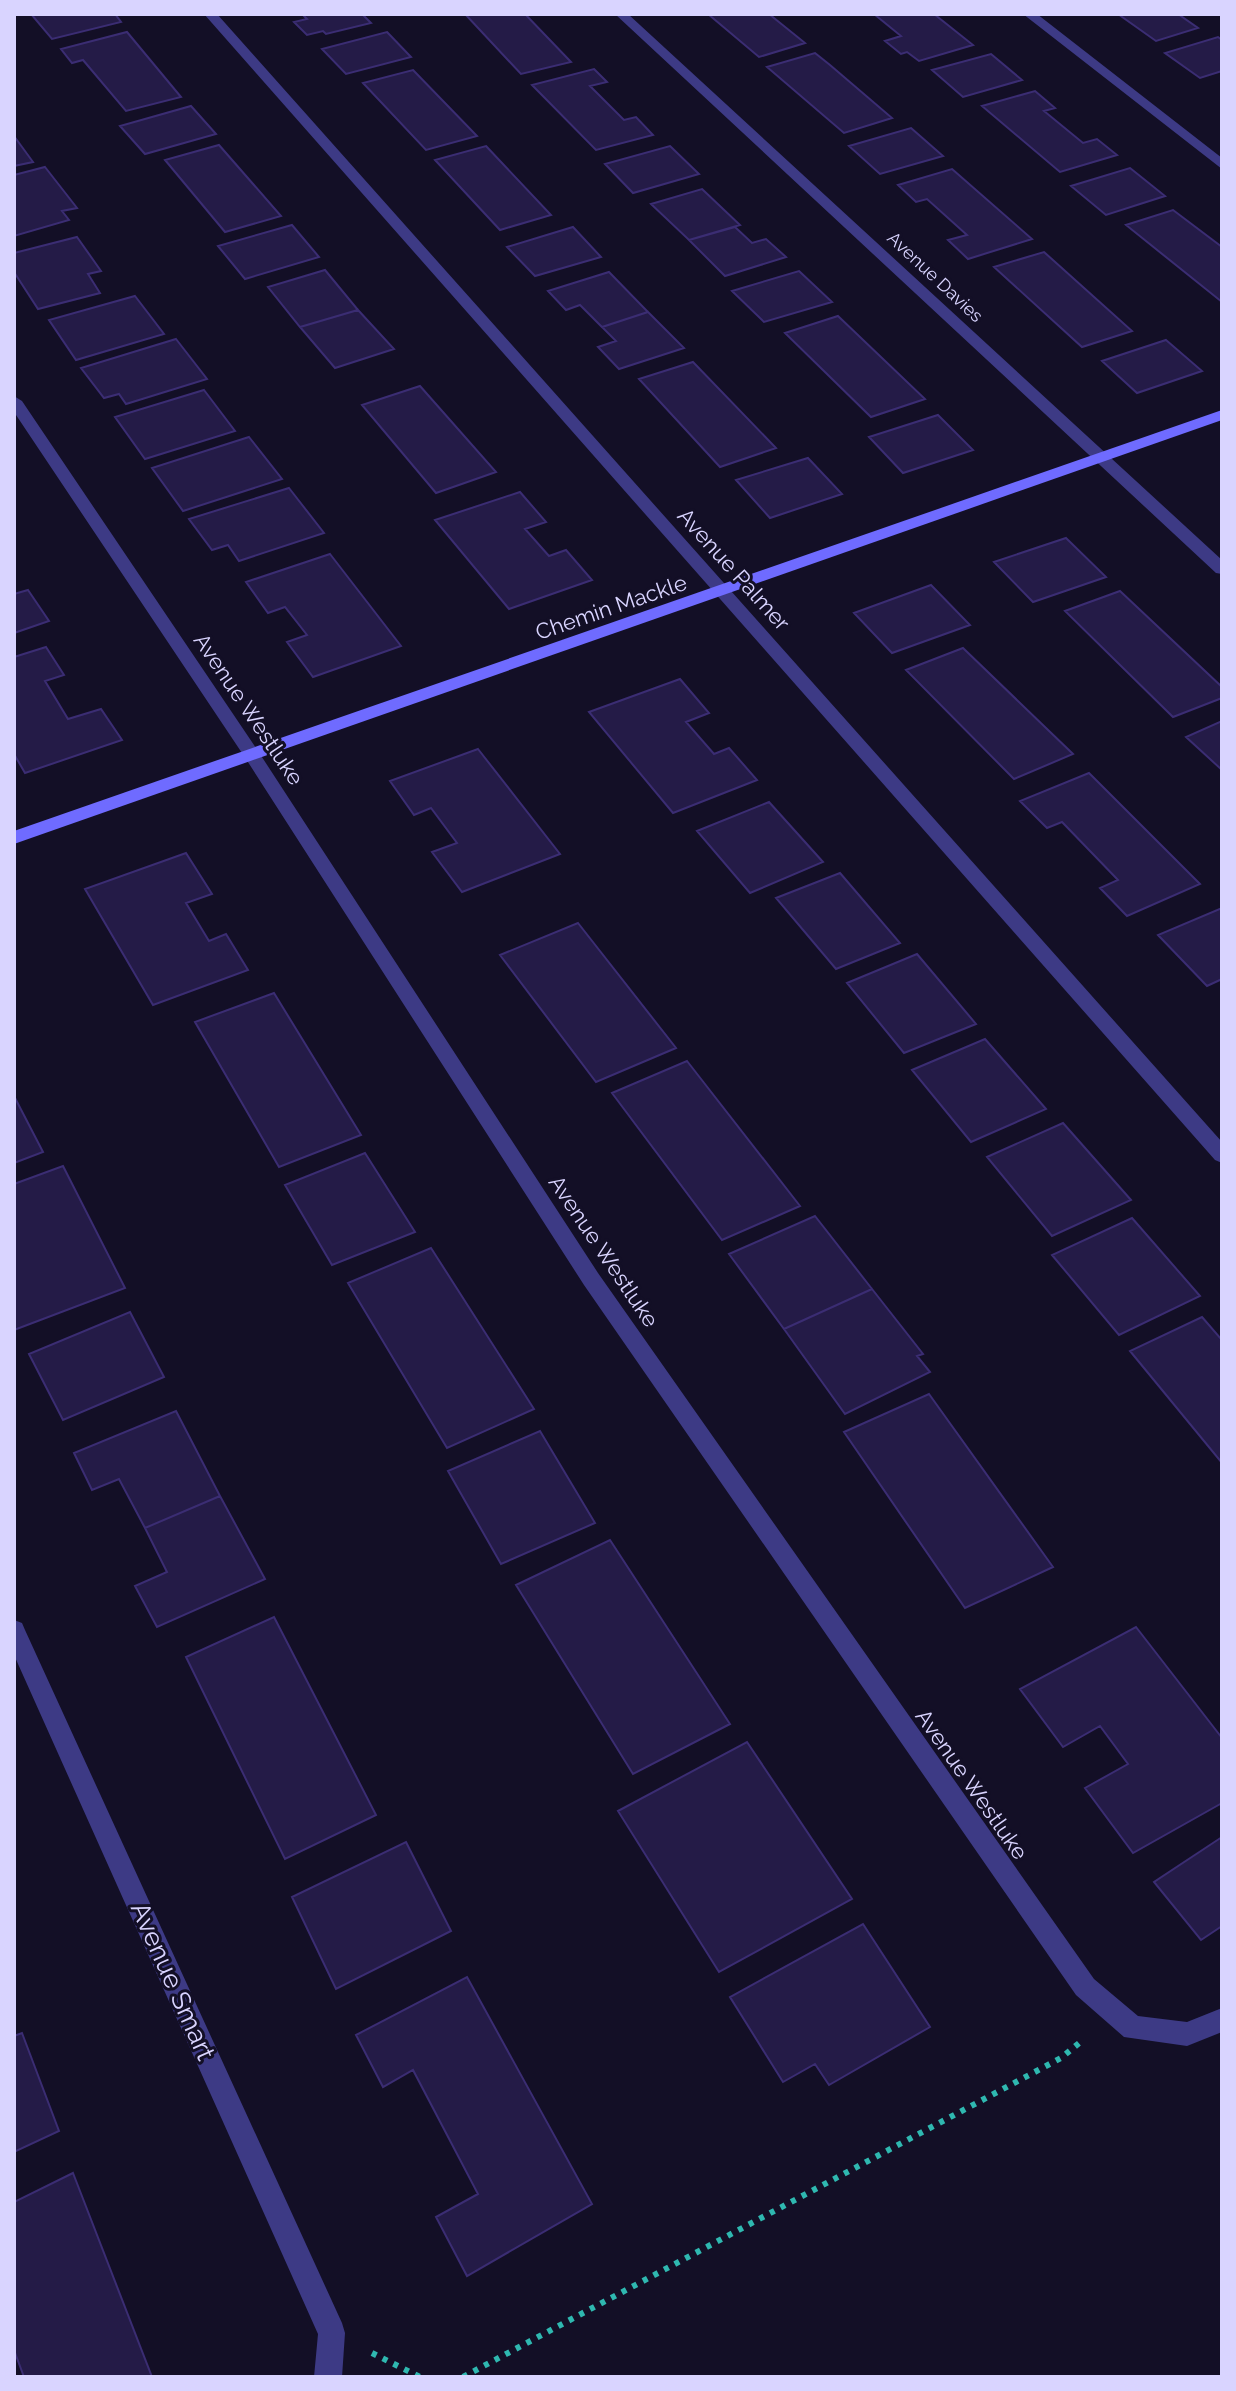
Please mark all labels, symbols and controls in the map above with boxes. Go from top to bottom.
street label: Avenue Davies [883,227,988,326]
street label: Avenue Palmer [672,503,796,636]
street label: Chemin Mackle [532,569,690,645]
street label: Avenue Westluke [189,628,309,790]
street label: Avenue Westluke [544,1170,664,1332]
street label: Avenue Westluke [910,1704,1034,1864]
street label: Avenue Smart [125,1897,221,2065]

